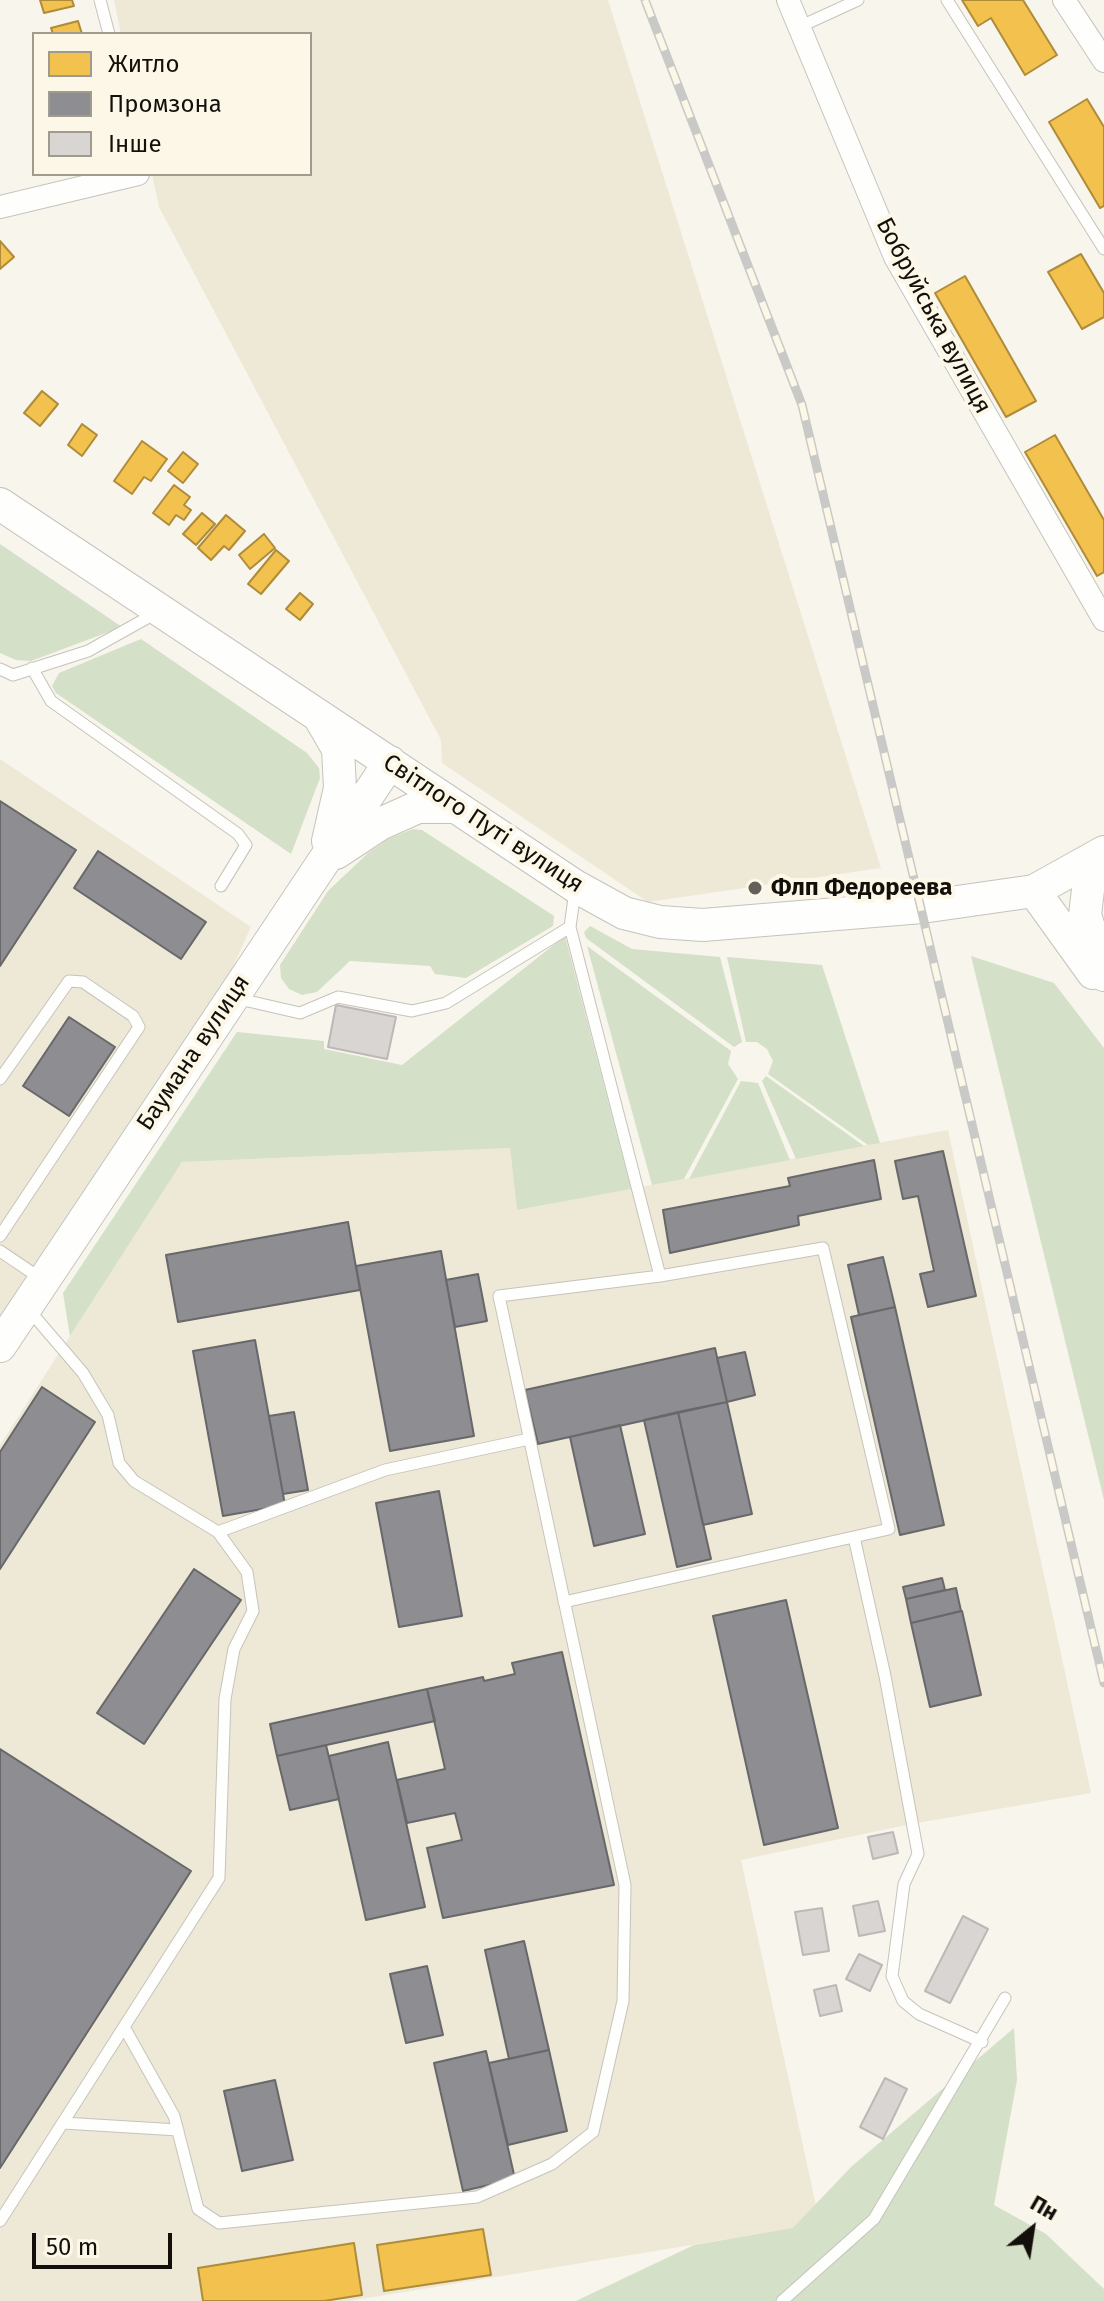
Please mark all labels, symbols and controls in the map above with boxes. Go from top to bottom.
legend [32,32,312,176]
text: Житло [108,50,180,78]
text: Промзона [108,90,222,118]
text: Інше [108,130,162,158]
street label: Бобруйська вулиця [869,213,997,419]
street label: Світлого Путі вулиця [377,748,589,900]
place label: Флп Федореева [771,874,952,902]
marker: Флп Федореева [746,879,764,897]
street label: Баумана вулиця [131,970,257,1136]
north arrow [992,2189,1072,2269]
text: Пн [1026,2189,1063,2226]
scale bar [36,2217,176,2267]
text: 50 m [46,2233,98,2261]

